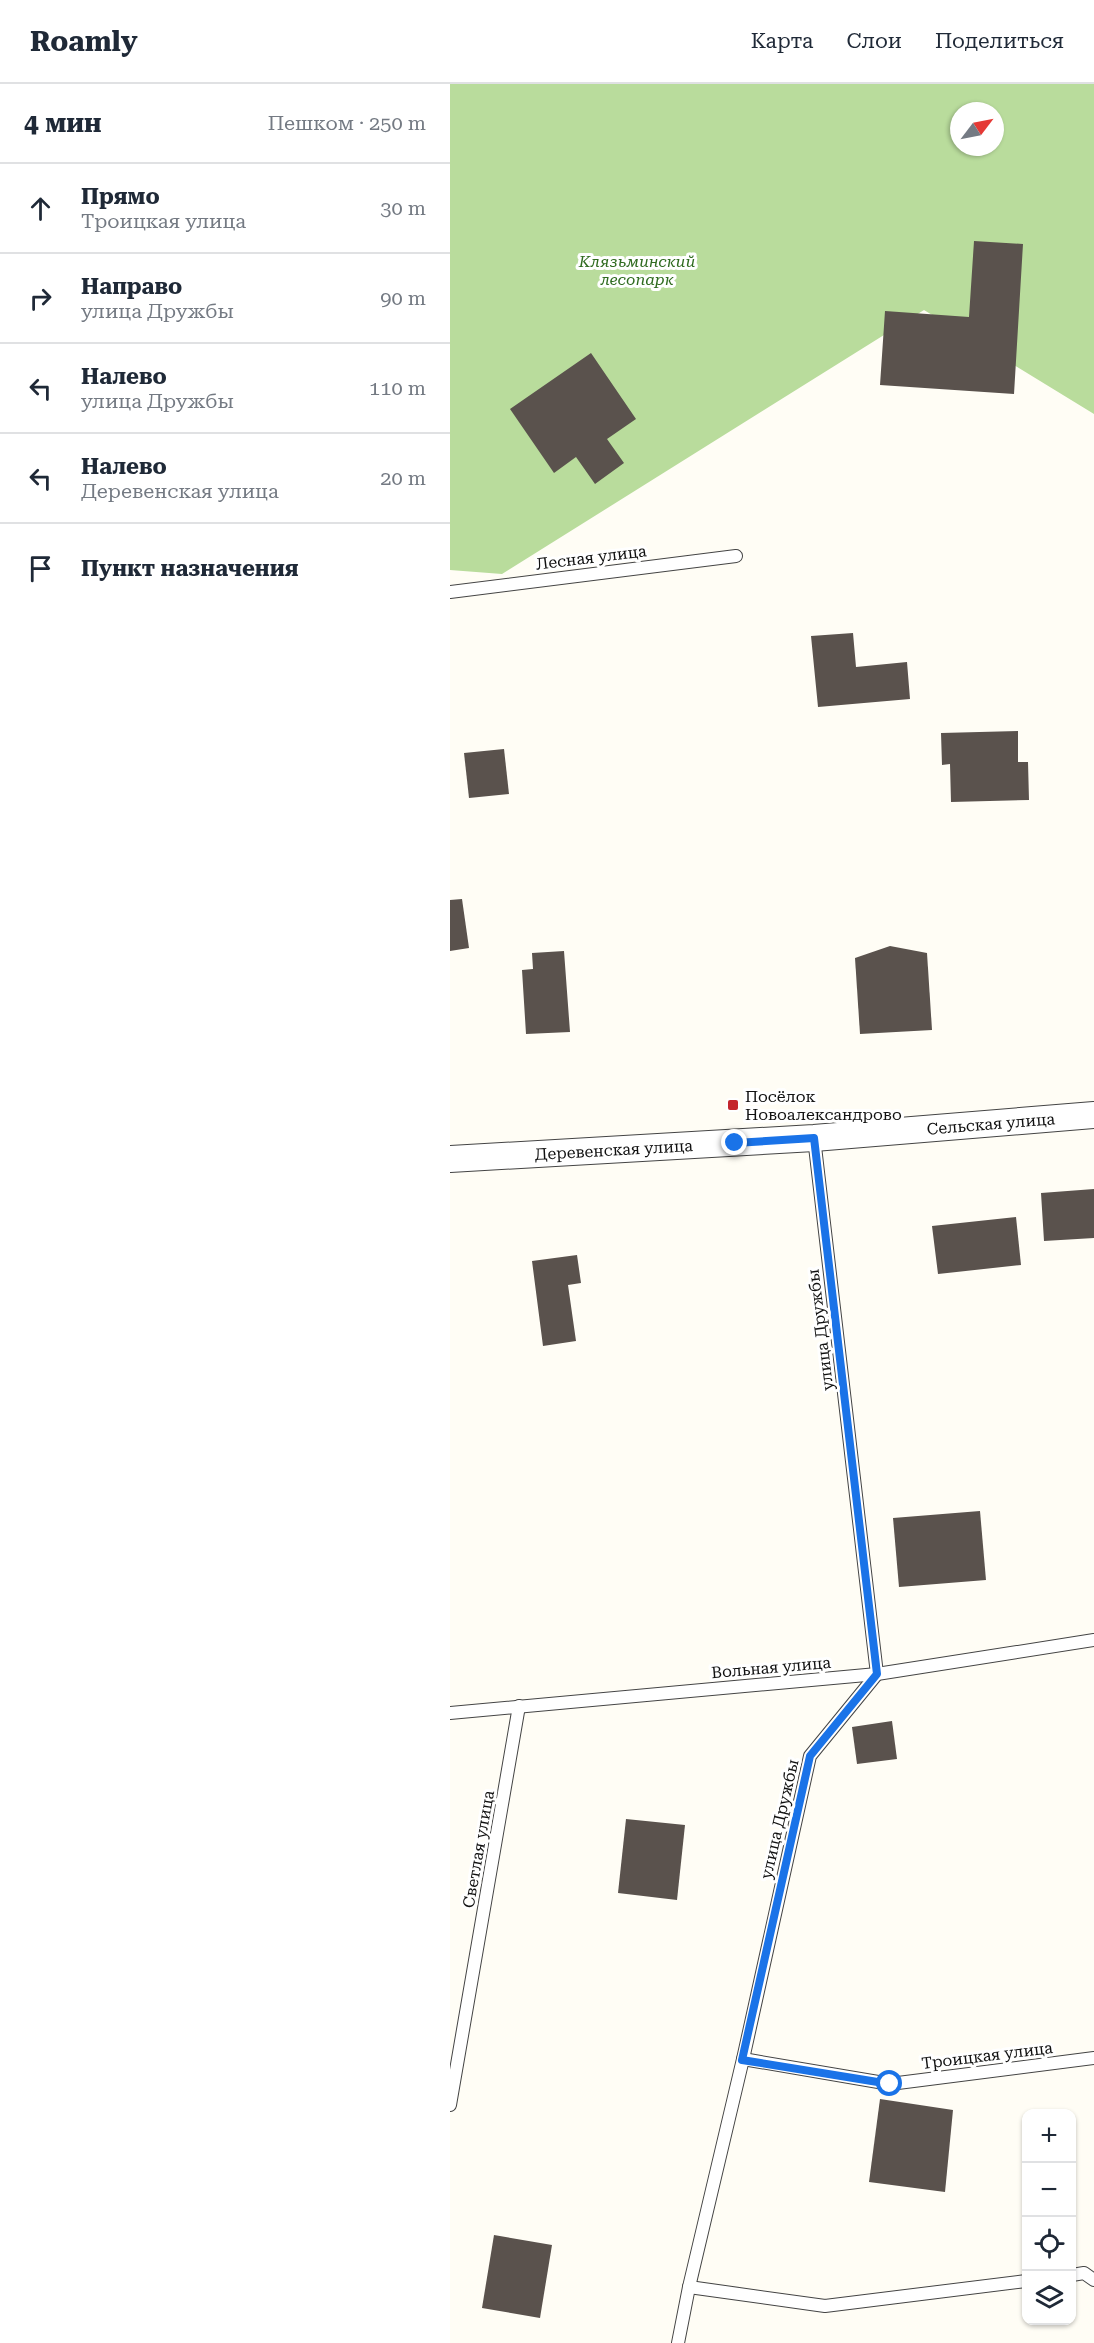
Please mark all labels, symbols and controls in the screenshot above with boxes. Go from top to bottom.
text: Roamly [30,25,138,58]
text: Карта [751,29,814,53]
text: Слои [847,29,902,53]
text: Поделиться [935,29,1064,53]
north arrow [950,102,1004,156]
text: 4 мин [24,108,102,138]
text: Пешком · 250 m [268,111,426,135]
text: Прямо [81,184,160,209]
icon: ahead [24,192,57,225]
text: 30 m [380,196,426,220]
text: Троицкая улица [81,209,246,233]
park label: Клязьминский лесопарк [578,252,695,289]
text: Направо [81,274,182,299]
icon: right [24,282,57,315]
text: 90 m [380,286,426,310]
text: улица Дружбы [81,299,234,323]
text: Налево [81,364,167,389]
icon: left [24,372,57,405]
text: 110 m [369,376,426,400]
text: улица Дружбы [81,389,234,413]
text: Налево [81,454,167,479]
icon: left [24,462,57,495]
text: 20 m [380,466,426,490]
text: Деревенская улица [81,479,279,503]
street label: Лесная улица [535,541,648,574]
icon: arrive [24,552,57,585]
text: Пункт назначения [81,556,299,581]
place label: Посёлок Новоалександрово [745,1087,902,1124]
marker: Посёлок Новоалександрово [726,1098,740,1112]
street label: Сельская улица [926,1109,1056,1139]
route end [721,1129,747,1155]
street label: Деревенская улица [534,1136,694,1164]
street label: улица Дружбы [804,1268,837,1392]
street label: Вольная улица [710,1653,832,1682]
street label: улица Дружбы [756,1757,803,1881]
street label: Светлая улица [459,1788,498,1909]
street label: Троицкая улица [920,2038,1054,2073]
route start [876,2070,902,2096]
map controls [1022,2109,1076,2325]
button: + [1022,2109,1076,2163]
button: − [1022,2163,1076,2217]
button: locate [1022,2217,1076,2271]
button: layers [1022,2271,1076,2325]

